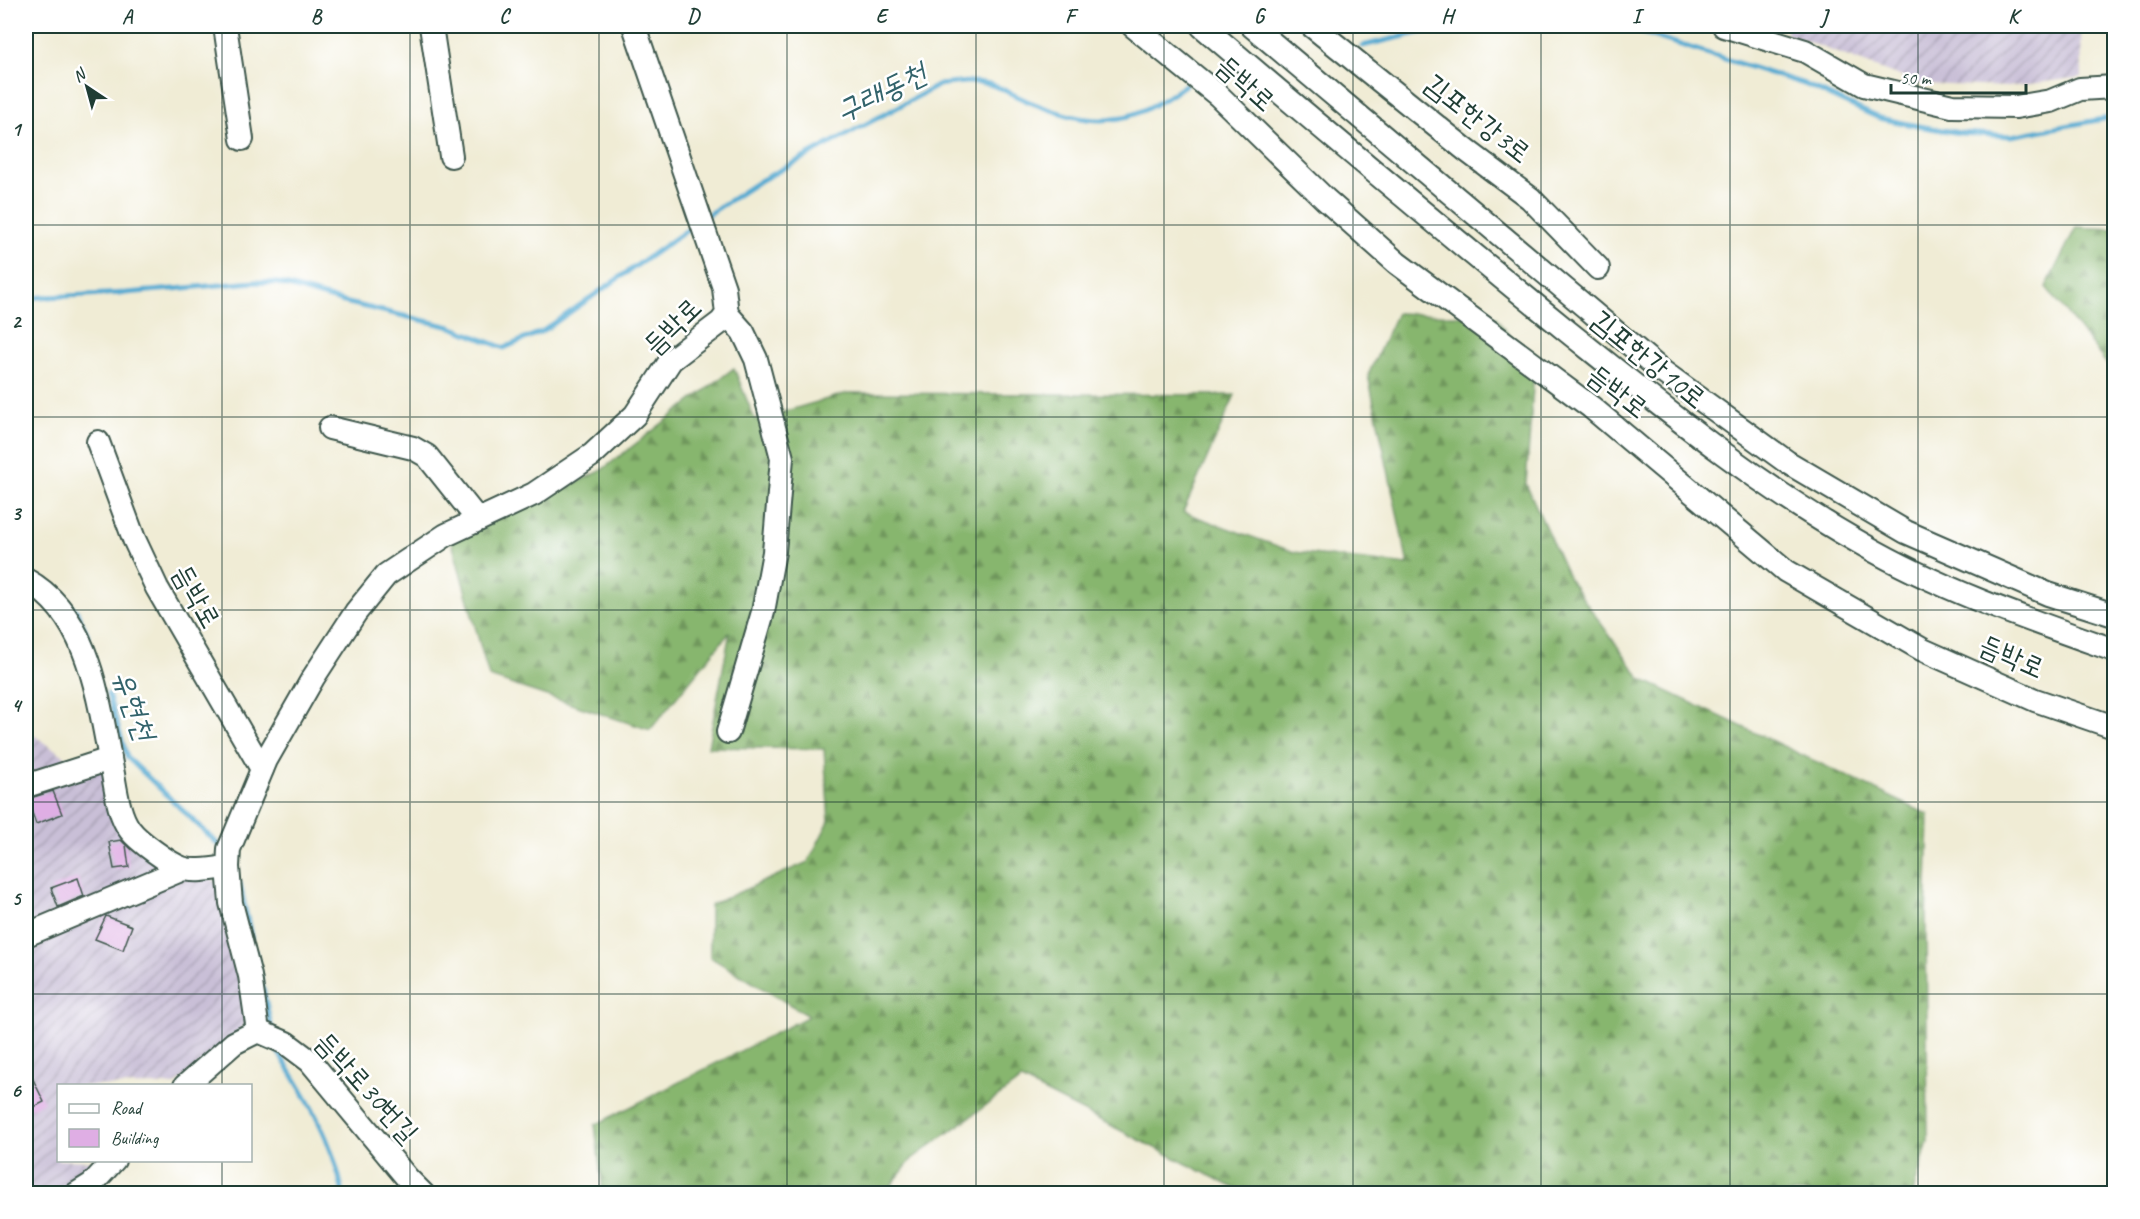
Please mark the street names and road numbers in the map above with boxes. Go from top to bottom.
street label: 듬박로 [1209,47,1283,119]
street label: 김포한강3로 [1418,66,1538,170]
street label: 듬박로 [636,290,708,362]
street label: 김포한강10로 [1584,302,1714,416]
street label: 듬박로 [1581,356,1655,426]
street label: 듬박로 [165,558,229,634]
street label: 듬박로 [1974,626,2050,686]
street label: 듬박로30번길 [308,1024,426,1150]

